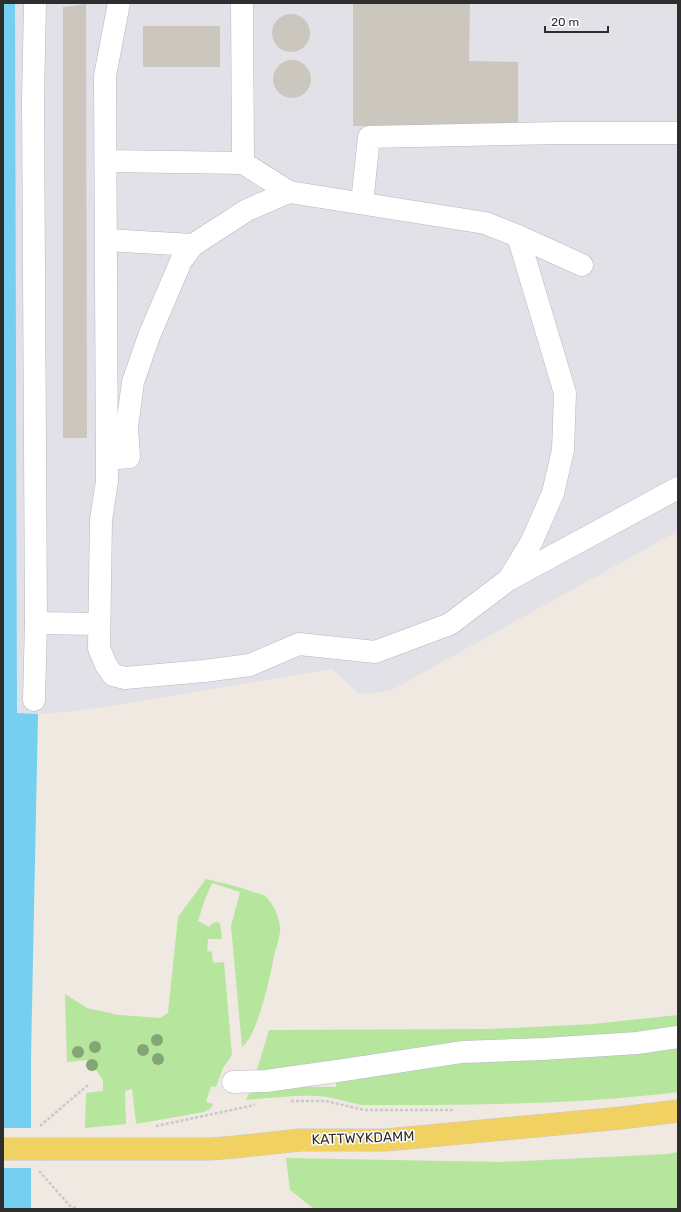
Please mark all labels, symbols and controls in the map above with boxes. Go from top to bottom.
scale bar [545,8,608,34]
text: 20 m [551,15,579,29]
street label: KATTWYKDAMM [311,1128,415,1148]

